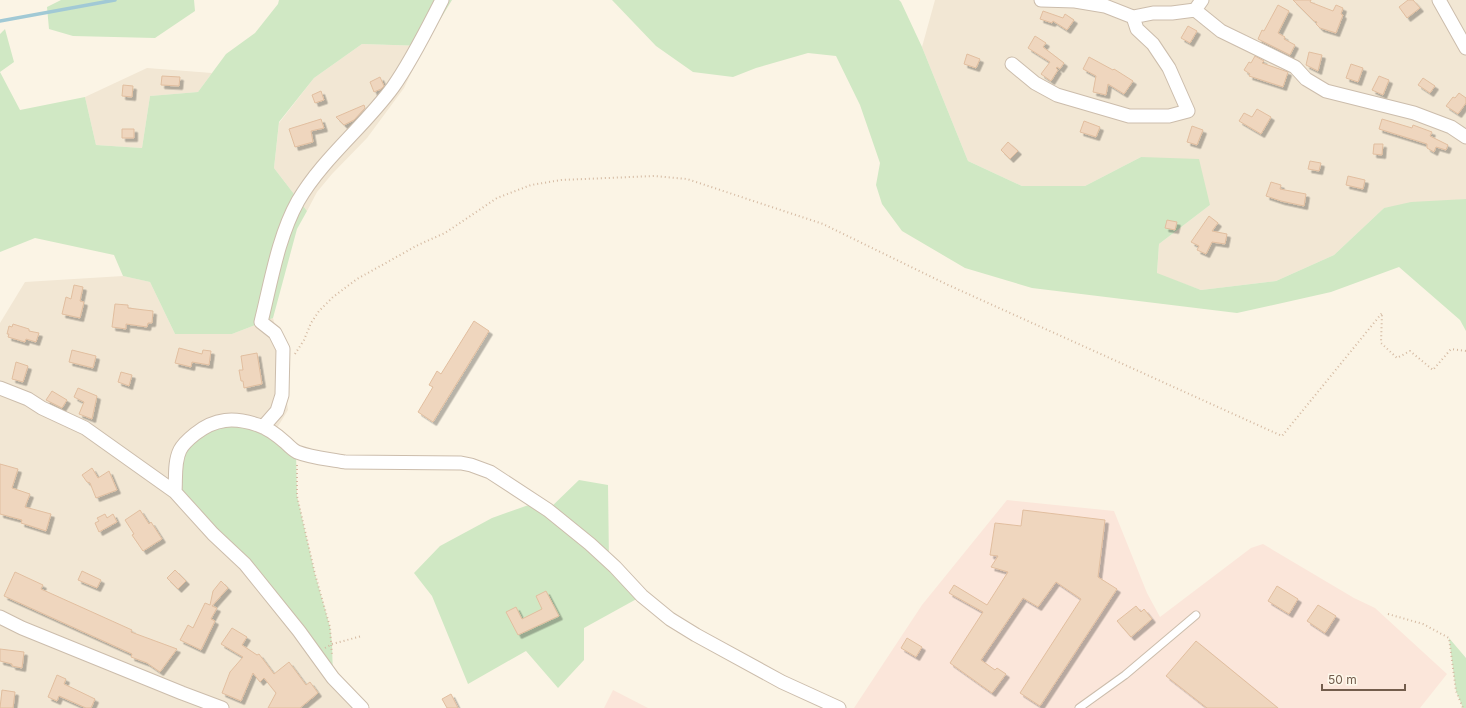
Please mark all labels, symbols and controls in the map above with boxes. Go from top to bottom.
scale bar [1322,666,1405,692]
text: 50 m [1328,672,1357,687]

